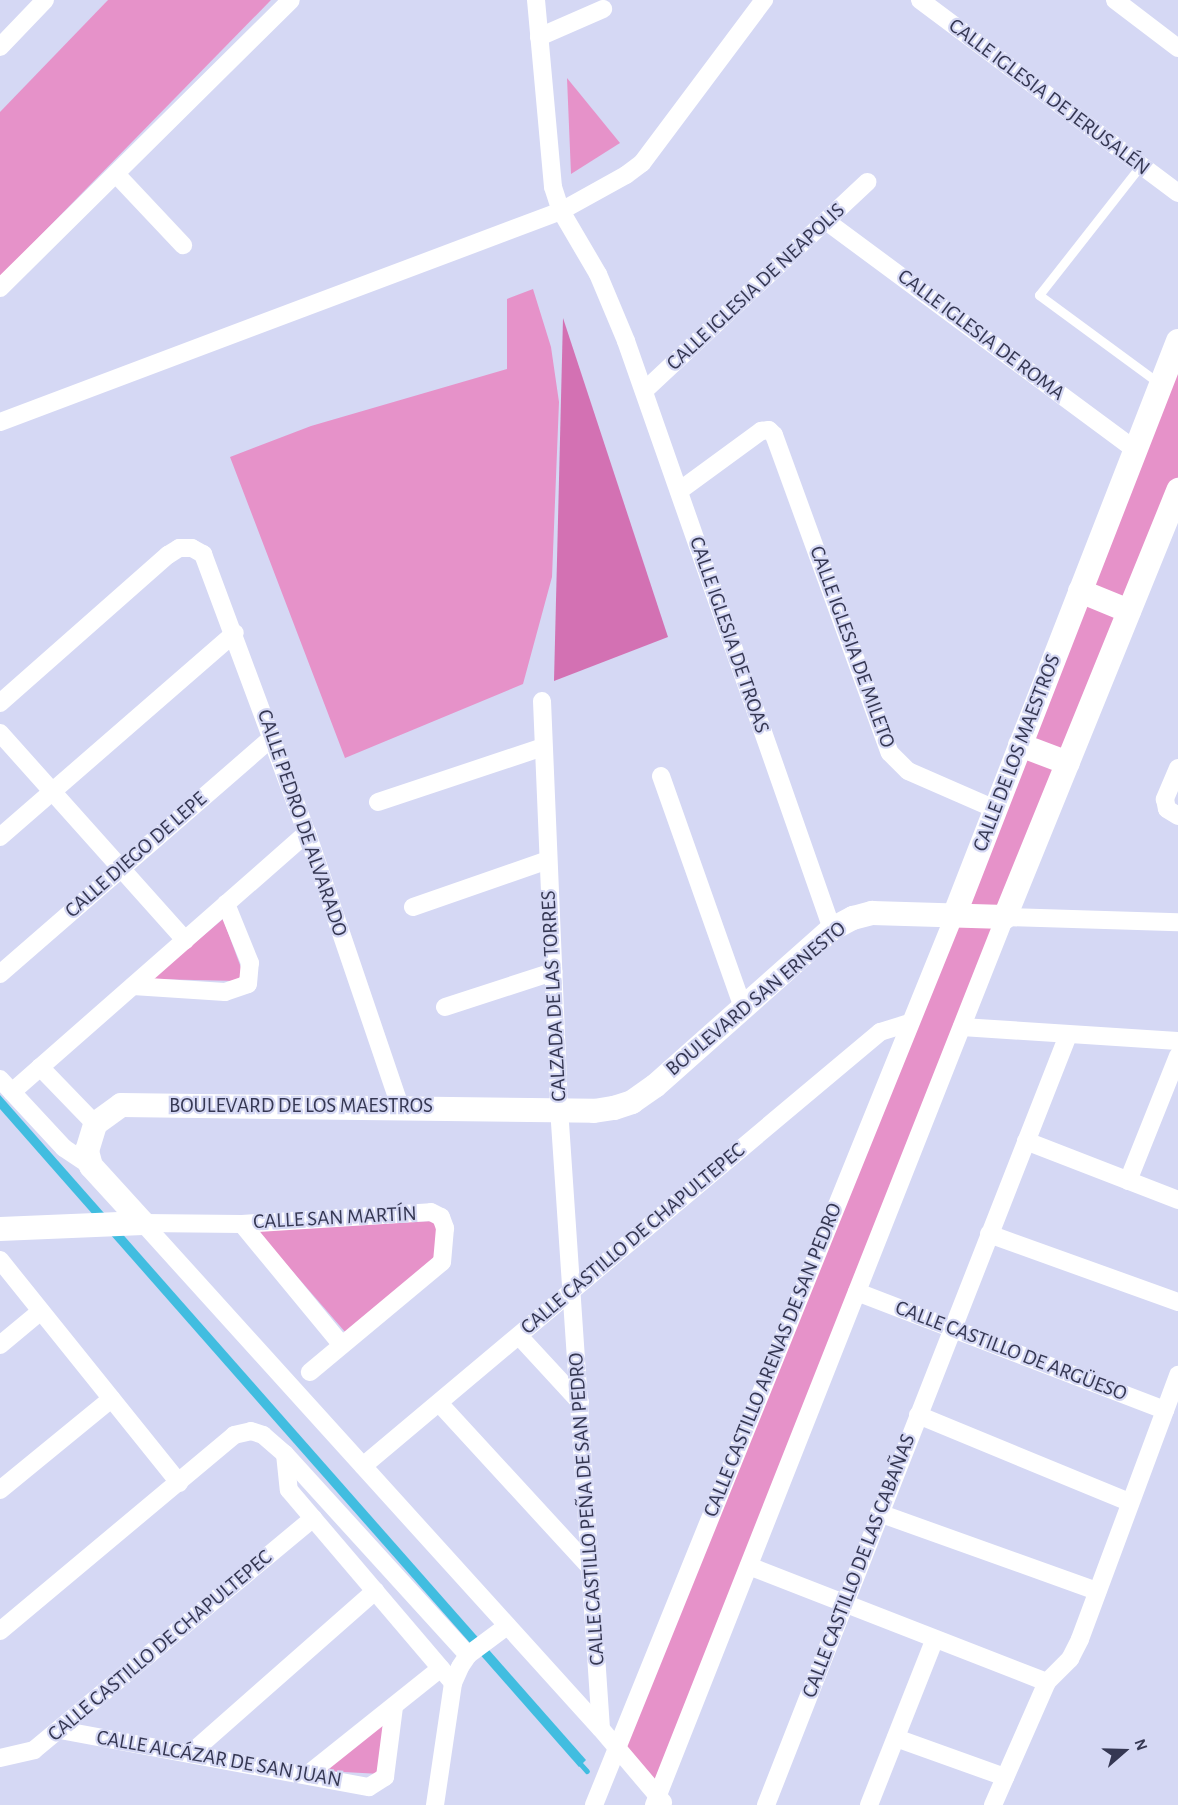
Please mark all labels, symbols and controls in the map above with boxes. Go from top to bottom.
street label: CALLE IGLESIA DE JERUSALÉN [943,13,1155,181]
street label: CALLE IGLESIA DE NEAPOLIS [662,198,850,376]
street label: CALLE IGLESIA DE ROMA [893,264,1069,406]
street label: CALLE IGLESIA DE TROAS [684,534,774,736]
street label: CALLE IGLESIA DE MILETO [804,543,900,751]
street label: CALLE DE LOS MAESTROS [968,651,1066,855]
street label: CALLE PEDRO DE ALVARADO [251,706,353,940]
street label: CALLE DIEGO DE LEPE [60,787,212,923]
street label: CALZADA DE LAS TORRES [536,890,572,1102]
street label: BOULEVARD SAN ERNESTO [661,916,851,1082]
street label: BOULEVARD DE LOS MAESTROS [169,1093,433,1119]
street label: CALLE CASTILLO DE CHAPULTEPEC [516,1138,750,1340]
street label: CALLE CASTILLO ARENAS DE SAN PEDRO [698,1199,848,1521]
street label: CALLE SAN MARTÍN [253,1201,417,1235]
street label: CALLE CASTILLO DE ARGÜESO [892,1295,1130,1407]
street label: CALLE CASTILLO PEÑA DE SAN PEDRO [563,1352,611,1666]
street label: CALLE CASTILLO DE LAS CABAÑAS [797,1431,921,1701]
street label: CALLE CASTILLO DE CHAPULTEPEC [43,1545,277,1747]
north arrow [1094,1721,1154,1781]
street label: CALLE ALCÁZAR DE SAN JUAN [94,1725,344,1793]
text: N [1131,1737,1150,1753]

